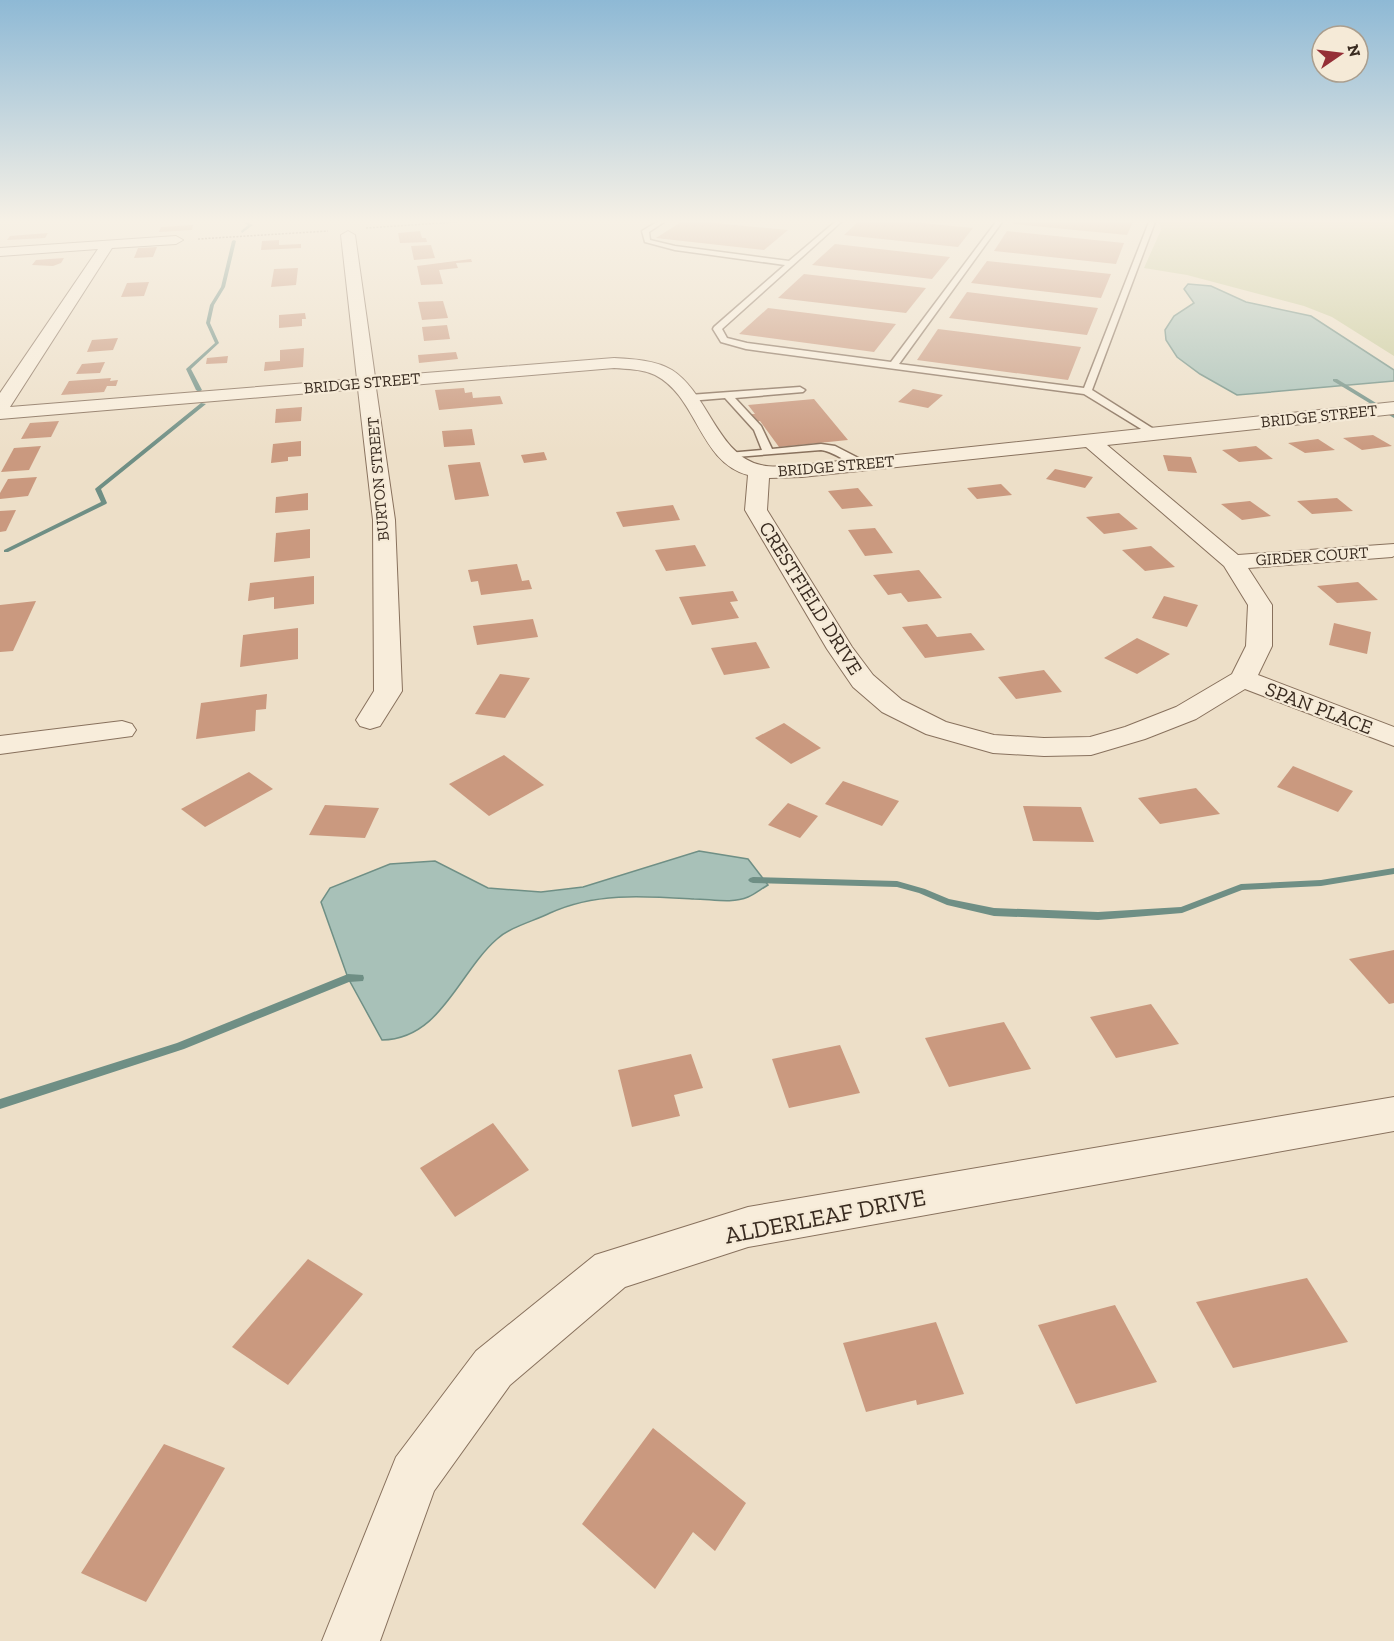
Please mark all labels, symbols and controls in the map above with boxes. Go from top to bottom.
north arrow [1310,24,1370,84]
text: N [1343,42,1365,59]
street label: BRIDGE STREET [303,368,421,398]
street label: BRIDGE STREET [1260,400,1378,432]
street label: BURTON STREET [363,416,393,542]
street label: BRIDGE STREET [777,451,895,481]
street label: CRESTFIELD DRIVE [754,517,868,679]
street label: GIRDER COURT [1255,543,1369,569]
street label: SPAN PLACE [1262,677,1376,739]
street label: ALDERLEAF DRIVE [722,1182,928,1250]

